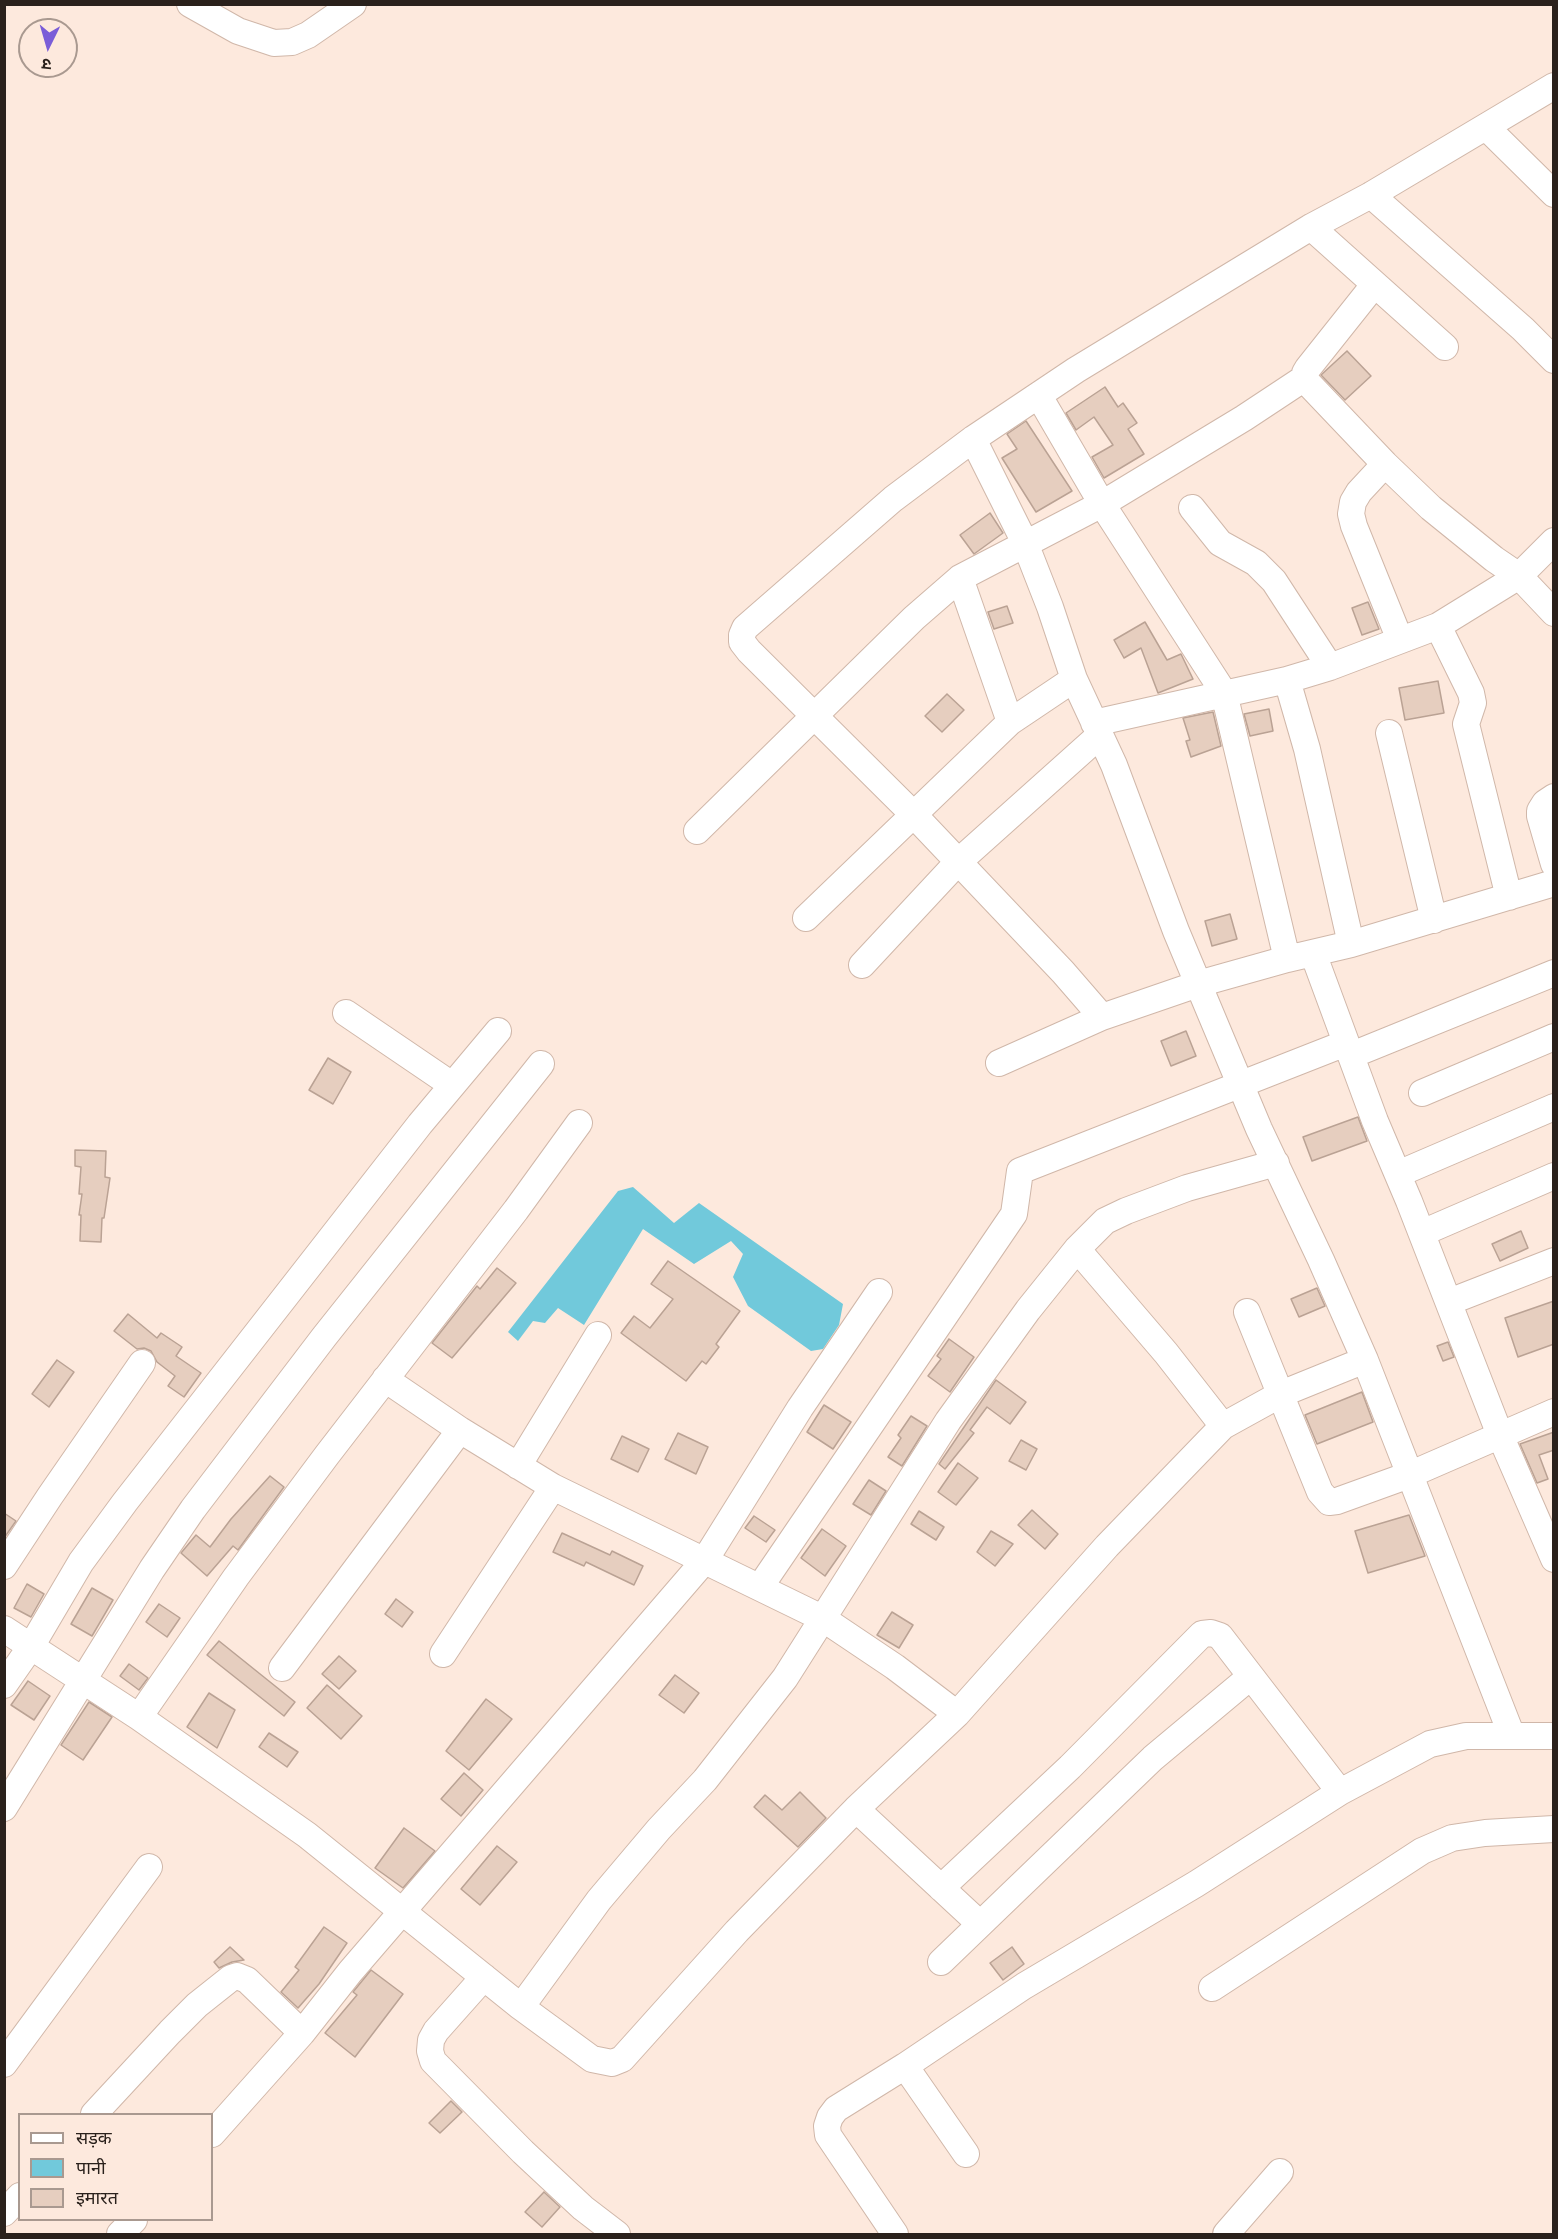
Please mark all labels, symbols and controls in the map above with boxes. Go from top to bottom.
north arrow [18,18,78,78]
text: उ [41,53,52,75]
legend [18,2113,213,2221]
text: सड़क [76,2126,112,2151]
text: पानी [76,2156,106,2181]
text: इमारत [76,2186,118,2211]

